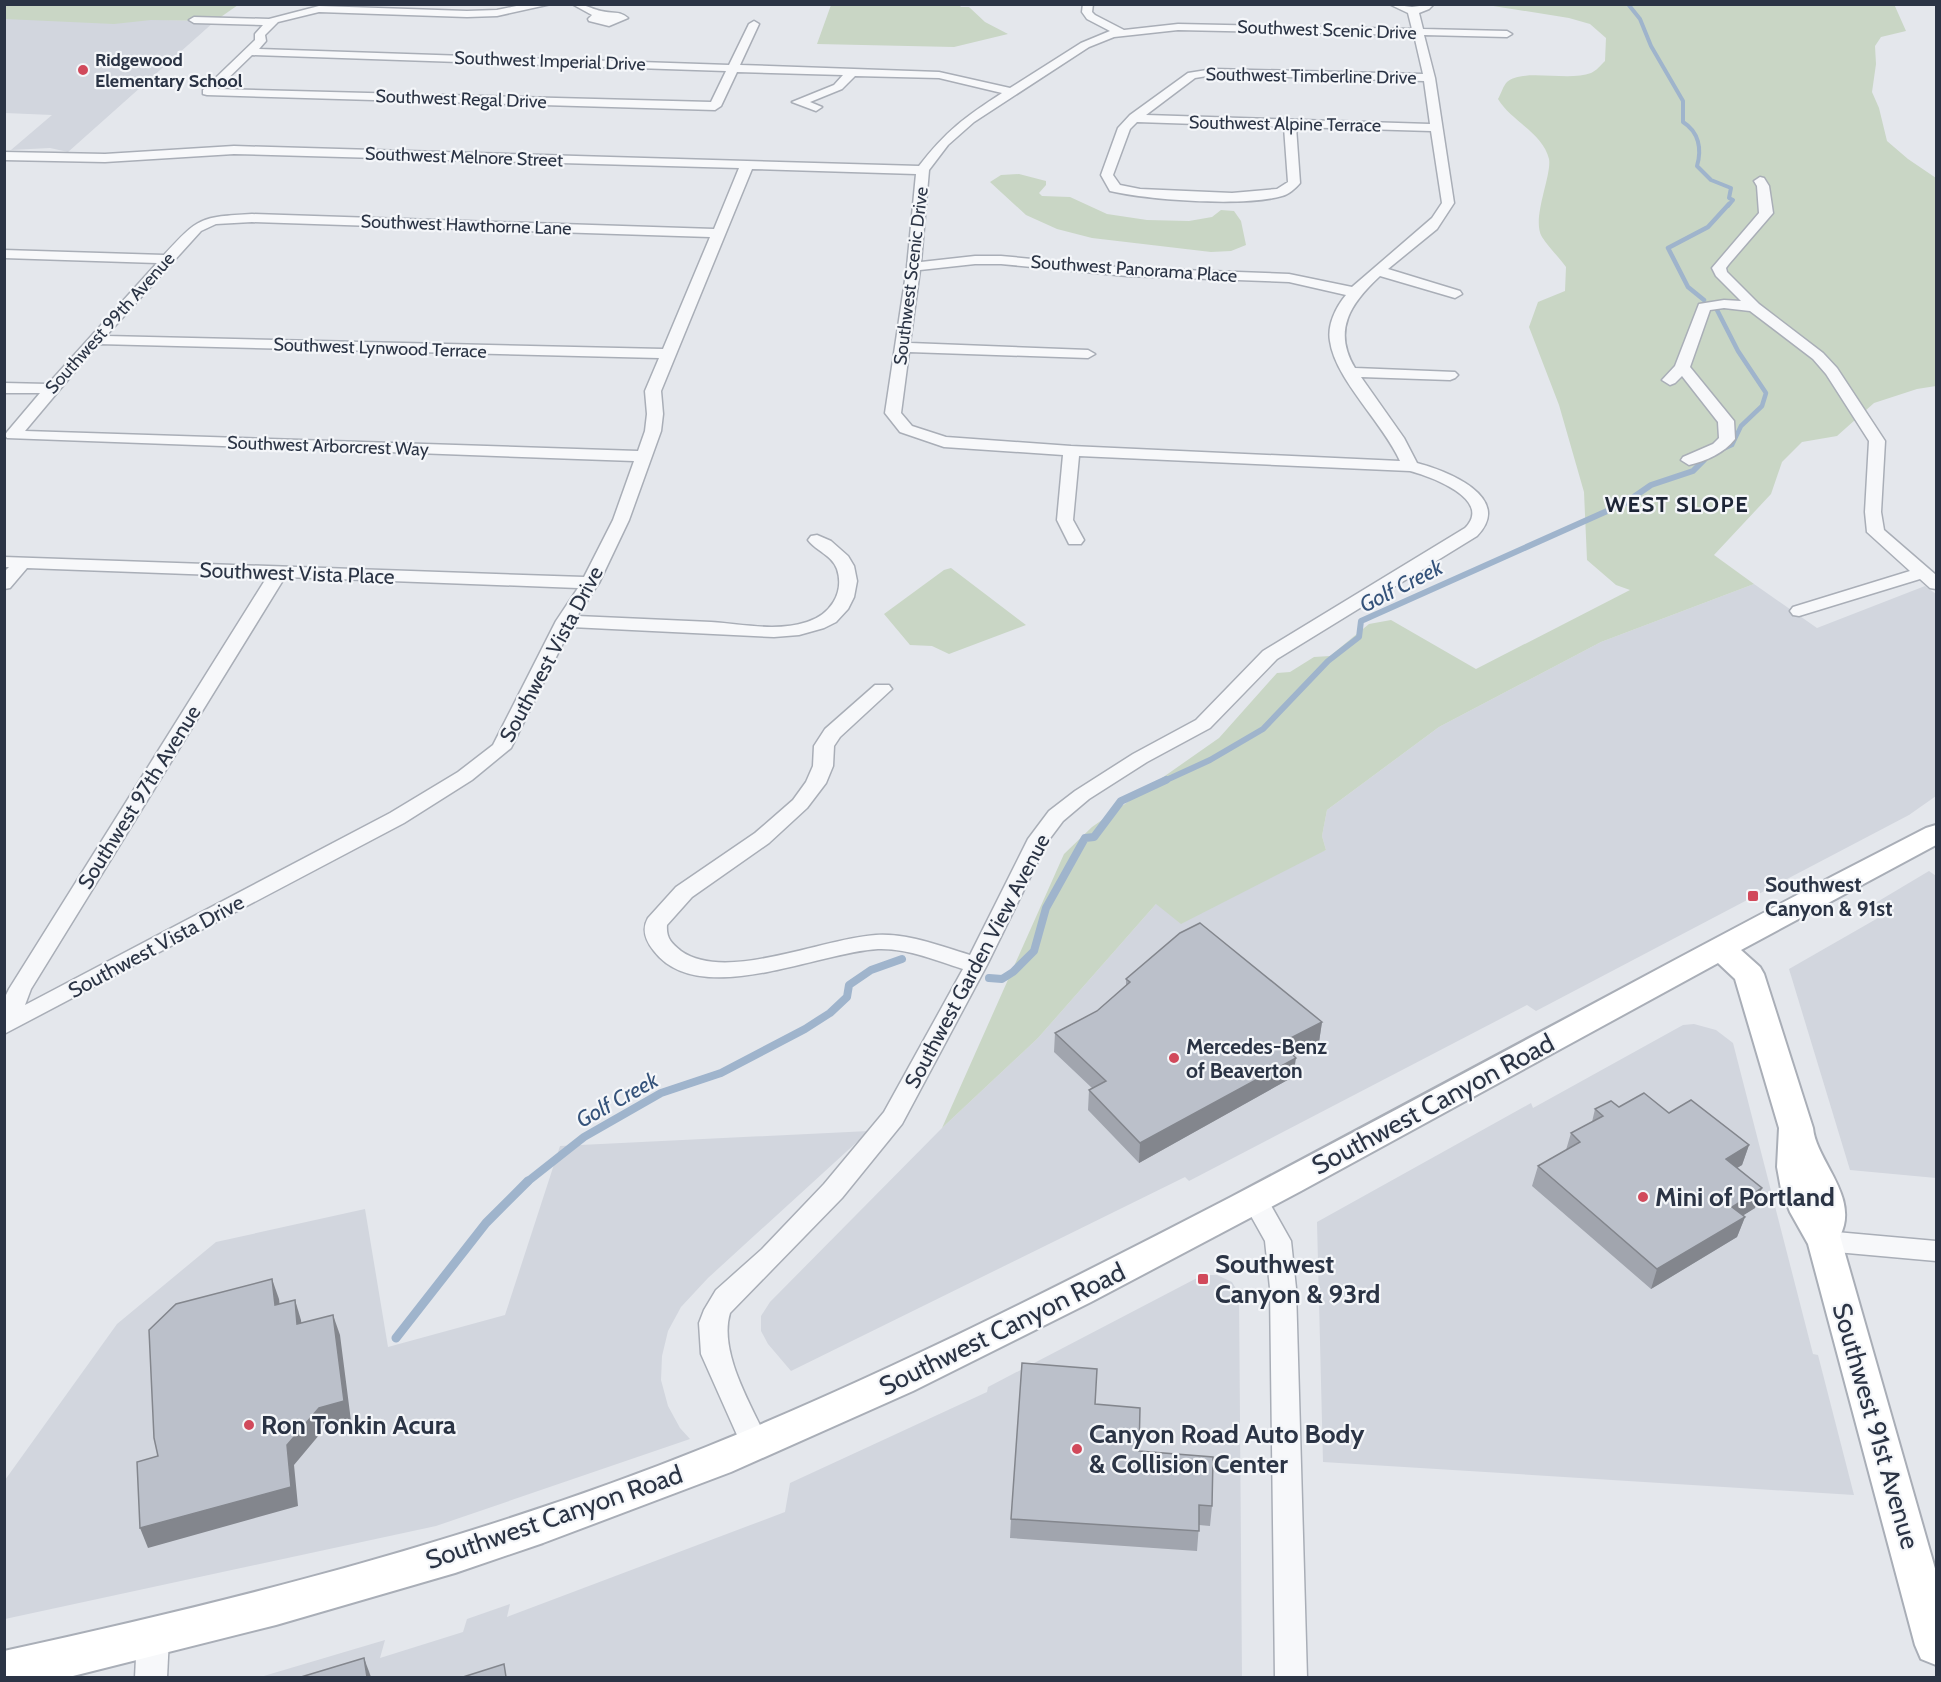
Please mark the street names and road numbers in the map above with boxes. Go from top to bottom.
street label: Southwest Scenic Drive [1237,16,1417,44]
street label: Southwest Imperial Drive [454,47,646,75]
street label: Southwest Timberline Drive [1205,63,1417,89]
street label: Southwest Regal Drive [375,85,547,113]
street label: Southwest Alpine Terrace [1189,111,1381,137]
street label: Southwest Melnore Street [365,143,563,171]
street label: Southwest Scenic Drive [889,186,933,366]
street label: Southwest Hawthorne Lane [360,210,572,240]
street label: Southwest 99th Avenue [41,248,179,398]
street label: Southwest Panorama Place [1030,251,1238,287]
street label: Southwest Lynwood Terrace [273,333,487,363]
street label: Southwest Arborcrest Way [227,431,429,461]
street label: Southwest Vista Place [199,557,395,589]
street label: Southwest Vista Drive [494,562,608,746]
street label: Southwest 97th Avenue [72,700,206,893]
street label: Southwest Garden View Avenue [899,829,1055,1092]
street label: Southwest Vista Drive [64,889,248,1003]
street label: Southwest Canyon Road [1306,1027,1560,1181]
street label: Southwest Canyon Road [874,1255,1130,1403]
street label: Southwest 91st Avenue [1826,1299,1926,1553]
street label: Southwest Canyon Road [421,1458,687,1576]

